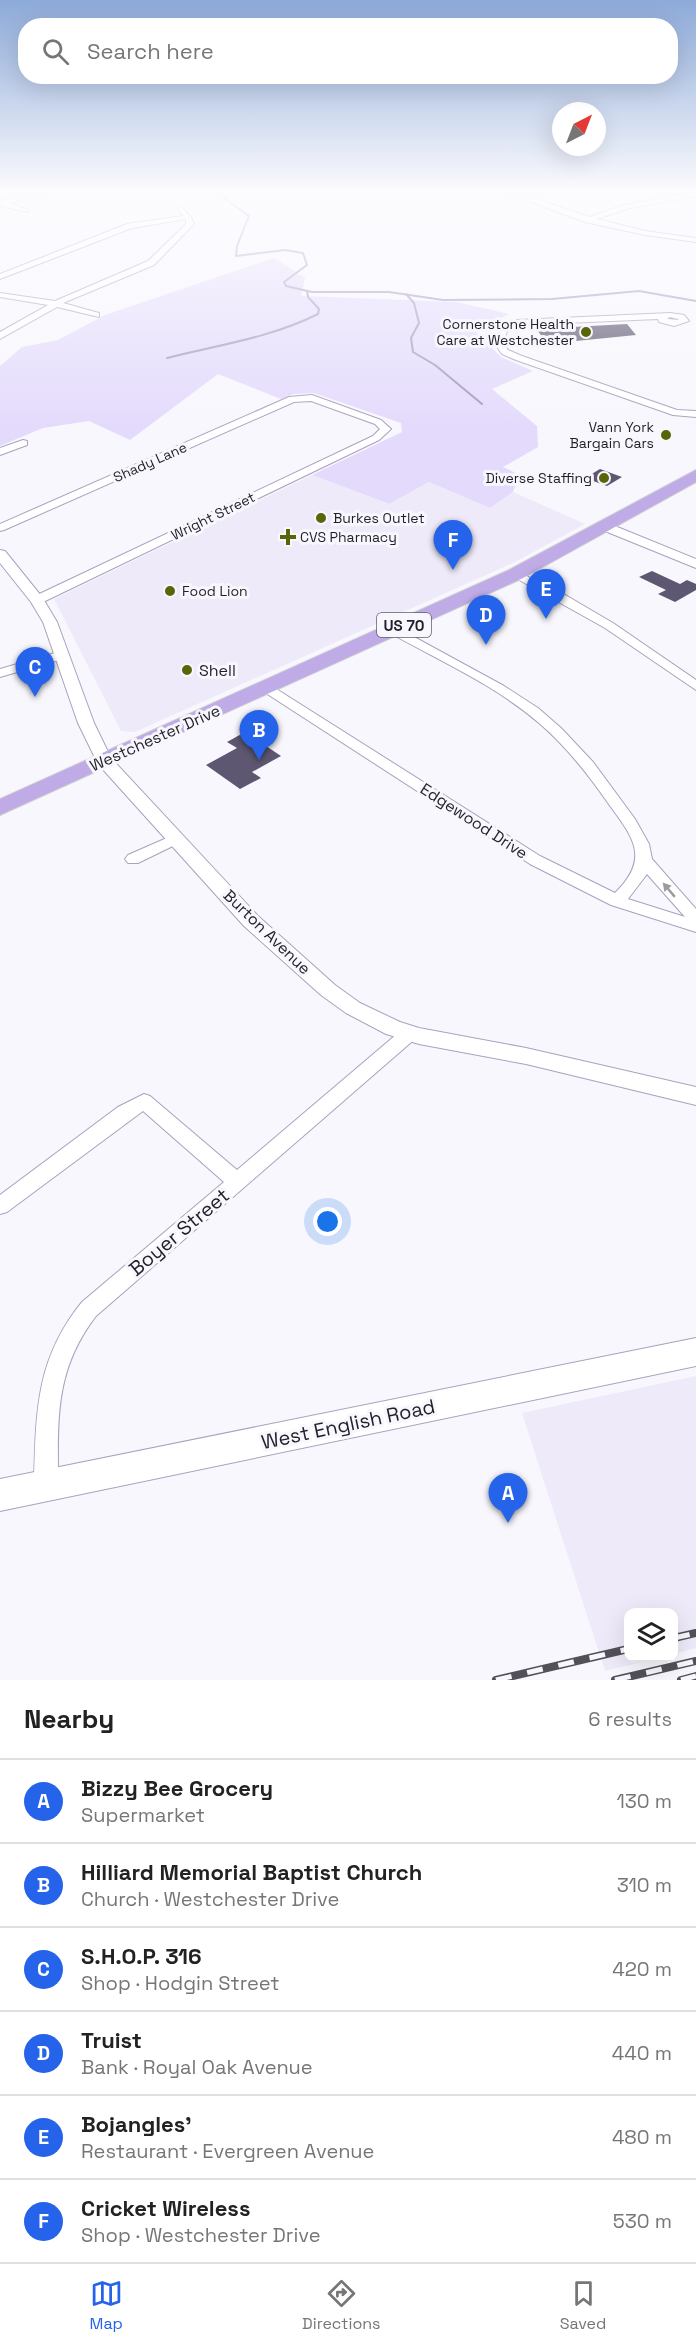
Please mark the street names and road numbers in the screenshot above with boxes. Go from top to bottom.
street label: Shady Lane [110,438,190,486]
street label: Wright Street [168,488,258,544]
road number: US 70 [377,613,431,637]
street label: Westchester Drive [86,700,224,776]
street label: Edgewood Drive [416,778,532,864]
street label: Burton Avenue [219,885,315,979]
street label: Boyer Street [123,1182,235,1282]
street label: West English Road [259,1393,437,1455]

